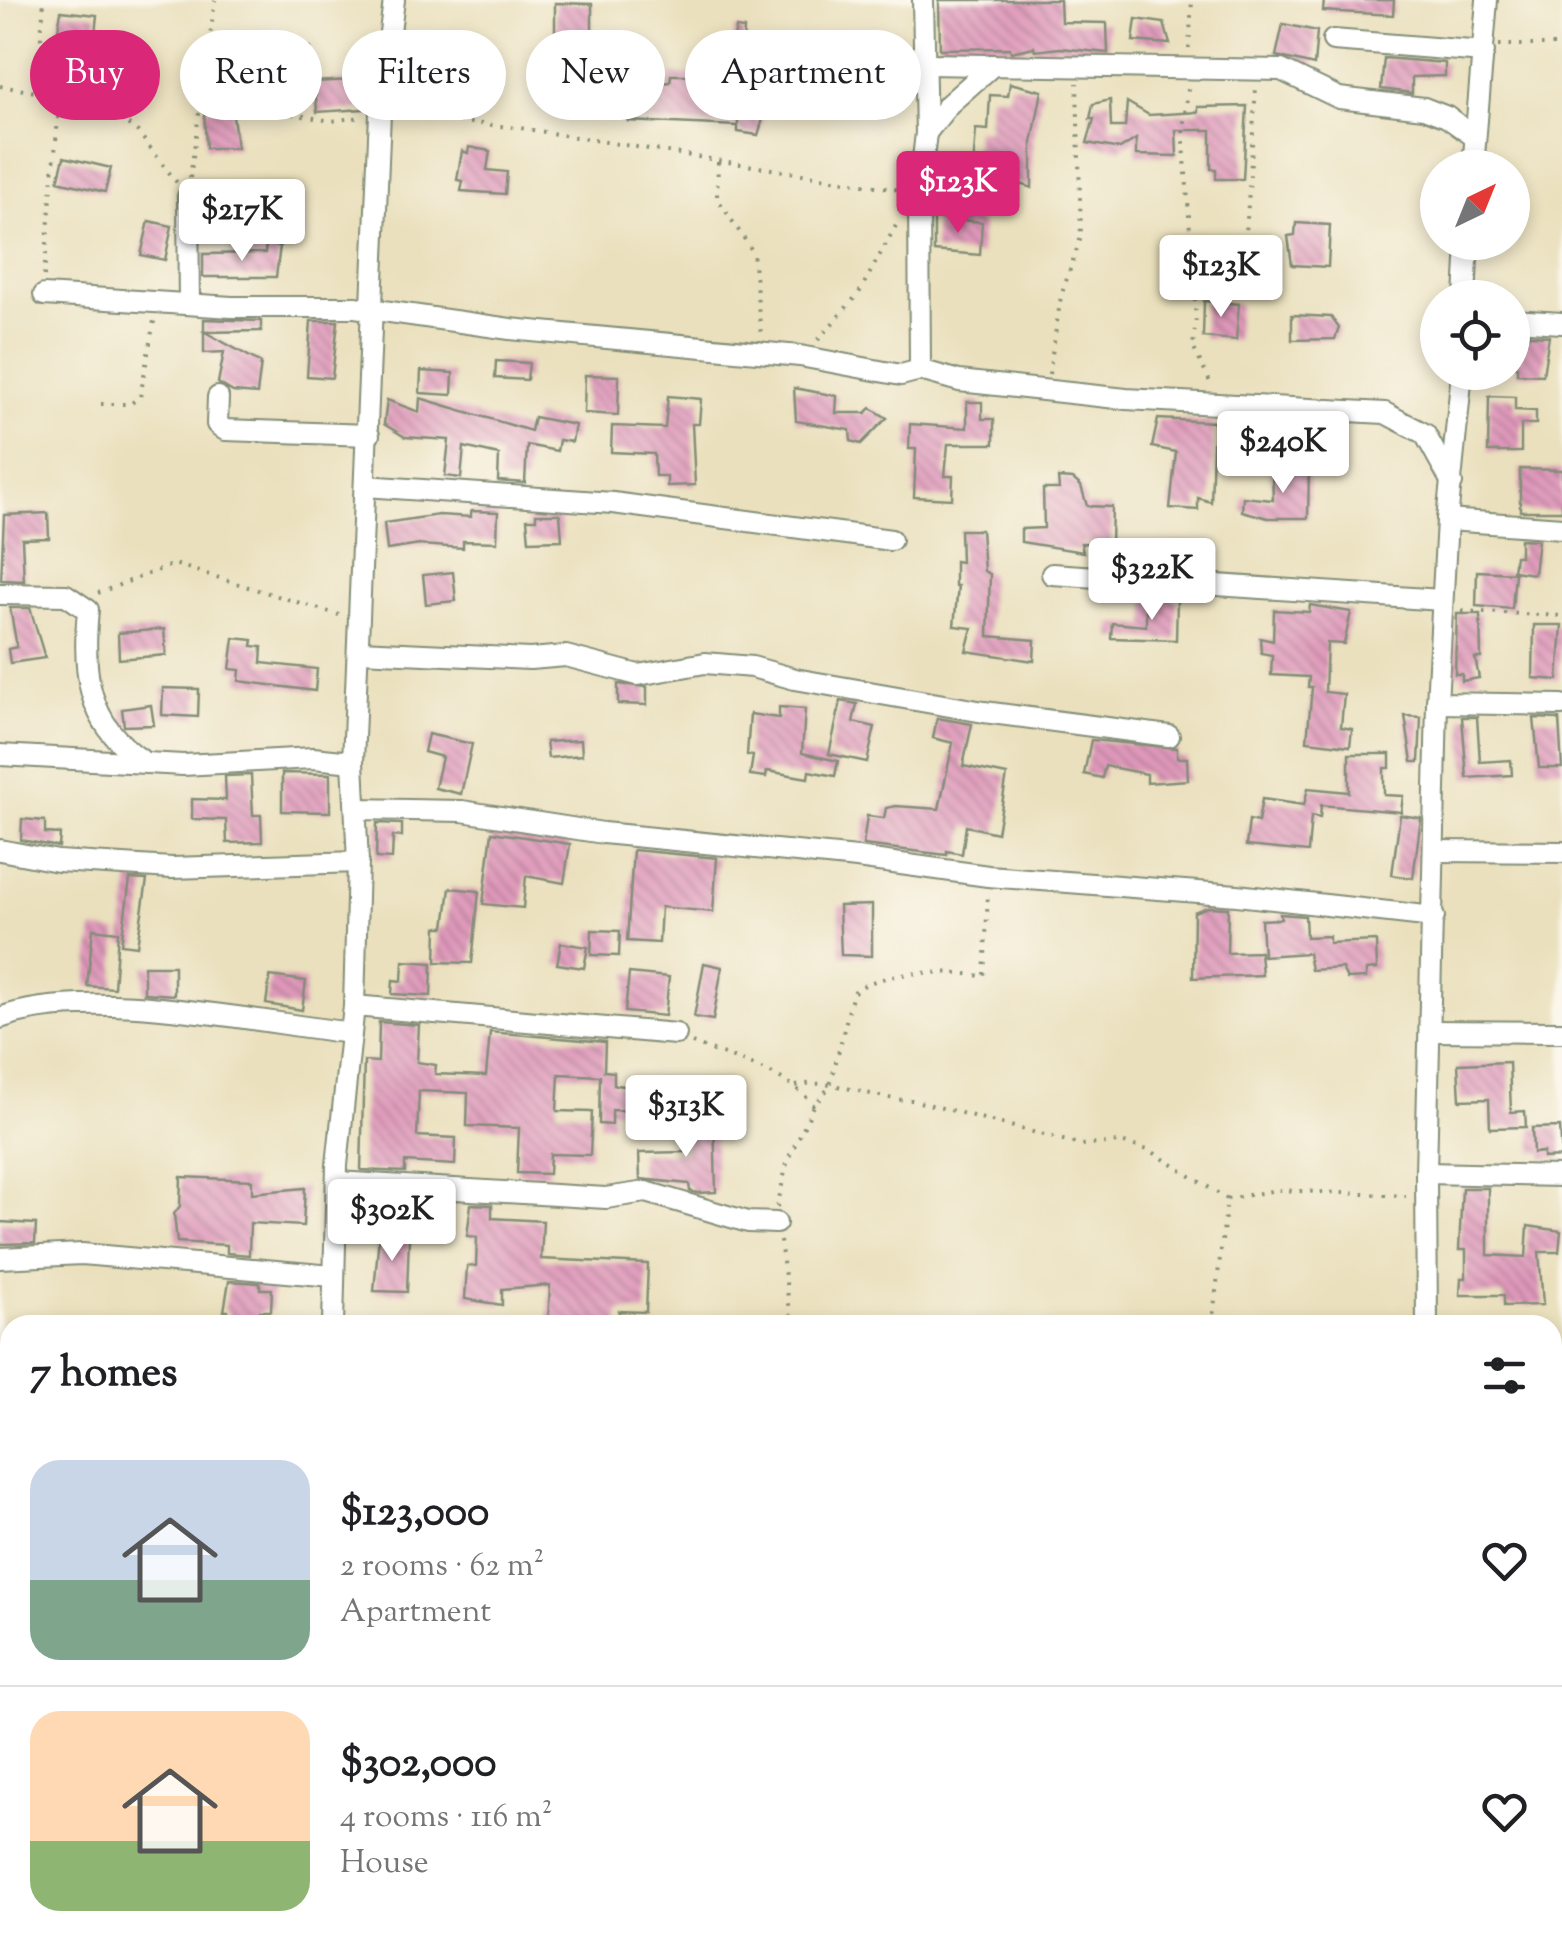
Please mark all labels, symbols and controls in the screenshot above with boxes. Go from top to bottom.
chip: Buy [30,30,160,120]
chip: Rent [180,30,322,120]
chip: Filters [342,30,506,120]
chip: New [526,30,665,120]
chip: Apartment [685,30,921,120]
north arrow [1420,150,1530,260]
map controls [1420,150,1530,390]
pin: $123K [888,151,1028,236]
text: $123K [918,160,998,206]
pin: $217K [172,179,312,264]
text: $217K [201,188,283,234]
pin: $123K [1151,235,1291,320]
text: $123K [1181,244,1261,290]
button: locate [1420,280,1530,390]
pin: $240K [1213,411,1353,496]
text: $240K [1239,420,1327,466]
pin: $322K [1082,538,1222,623]
text: $322K [1110,547,1194,593]
pin: $313K [616,1075,756,1160]
text: $313K [648,1084,724,1130]
pin: $302K [322,1179,462,1264]
text: $302K [350,1188,434,1234]
text: 7 homes [30,1345,178,1405]
icon: filters [1477,1348,1532,1403]
text: $123,000 [340,1484,489,1544]
icon: home [110,1500,230,1620]
icon: heart [1477,1533,1532,1588]
text: 2 rooms · 62 m² [340,1544,544,1590]
text: Apartment [340,1590,491,1636]
text: $302,000 [340,1735,496,1795]
icon: home [110,1751,230,1871]
icon: heart [1477,1784,1532,1839]
text: 4 rooms · 116 m² [340,1795,552,1841]
text: House [340,1841,429,1887]

